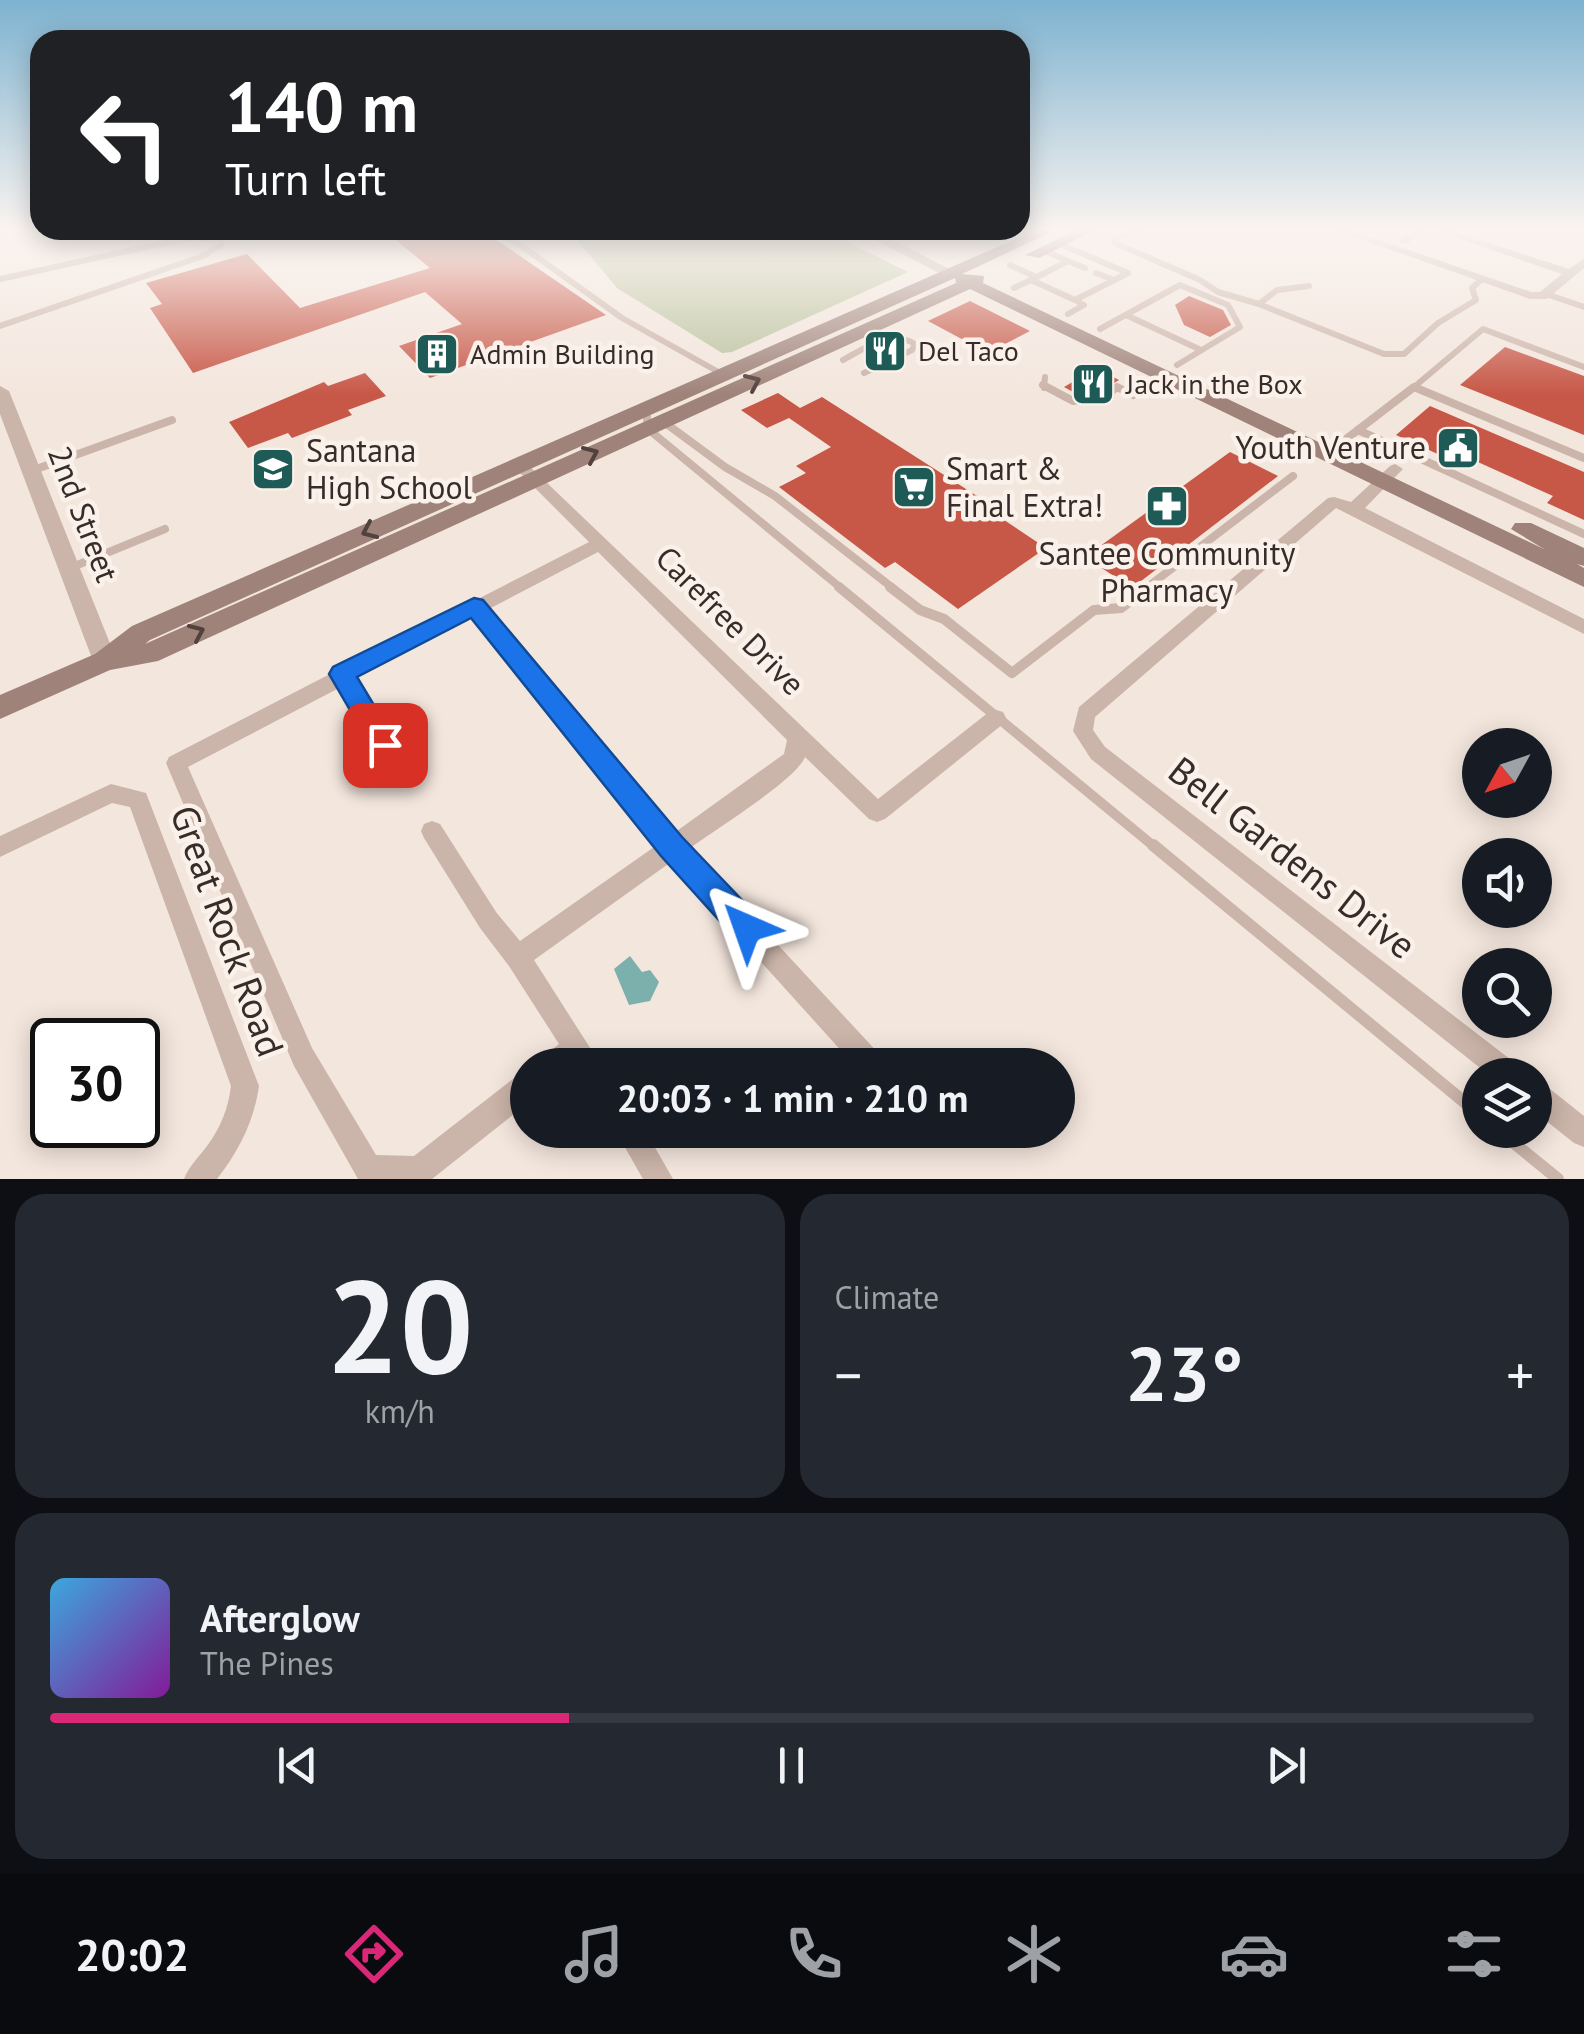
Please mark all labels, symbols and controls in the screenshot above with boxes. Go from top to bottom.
text: 140 m [225,61,418,151]
icon: left [60,70,190,200]
text: Turn left [225,149,386,207]
restaurant icon: Del Taco [862,328,908,374]
building icon: Admin Building [414,331,460,377]
place label: Del Taco [918,332,1019,369]
place label: Admin Building [470,335,655,372]
restaurant icon: Jack in the Box [1070,361,1116,407]
place label: Jack in the Box [1125,365,1303,402]
one-way arrow [743,374,761,394]
public building icon: Youth Venture [1435,425,1481,471]
place label: Youth Venture [1235,426,1426,468]
place label: Santana High School [306,429,473,508]
street label: 2nd Street [39,440,129,588]
school or university icon: Santana High School [250,446,296,492]
one-way arrow [581,446,599,466]
place label: Smart & Final Extra! [946,447,1103,526]
supermarket icon: Smart & Final Extra! [891,464,937,510]
pharmacy icon: Santee Community Pharmacy [1144,483,1190,529]
one-way arrow [361,519,379,539]
place label: Santee Community Pharmacy [1039,532,1296,611]
street label: Carefree Drive [647,537,814,704]
one-way arrow [187,624,205,644]
pin [343,703,428,788]
icon: arrive [358,718,413,773]
north arrow [1462,728,1552,818]
map controls [1462,728,1552,1148]
street label: Bell Gardens Drive [1159,745,1426,969]
street label: Great Rock Road [160,798,296,1063]
button: sound [1462,838,1552,928]
position arrow [695,876,799,980]
button: search [1462,948,1552,1038]
speed limit sign: 30 [30,1018,160,1148]
button: layers [1462,1058,1552,1148]
text: 20:03 · 1 min · 210 m [617,1073,968,1122]
text: 20 [326,1241,473,1409]
text: Climate [835,1276,939,1318]
text: 23° [1125,1325,1243,1422]
text: − [835,1339,862,1410]
text: + [1506,1339,1534,1410]
text: km/h [365,1390,435,1432]
text: Afterglow [200,1593,360,1642]
text: The Pines [200,1642,334,1684]
icon: previous [270,1738,325,1793]
icon: pause [764,1738,819,1793]
icon: next [1259,1738,1314,1793]
icon: directions [339,1919,409,1989]
icon: music [559,1919,629,1989]
icon: phone [779,1919,849,1989]
icon: climate [999,1919,1069,1989]
icon: car [1219,1919,1289,1989]
icon: filters [1439,1919,1509,1989]
text: 20:02 [75,1925,189,1983]

